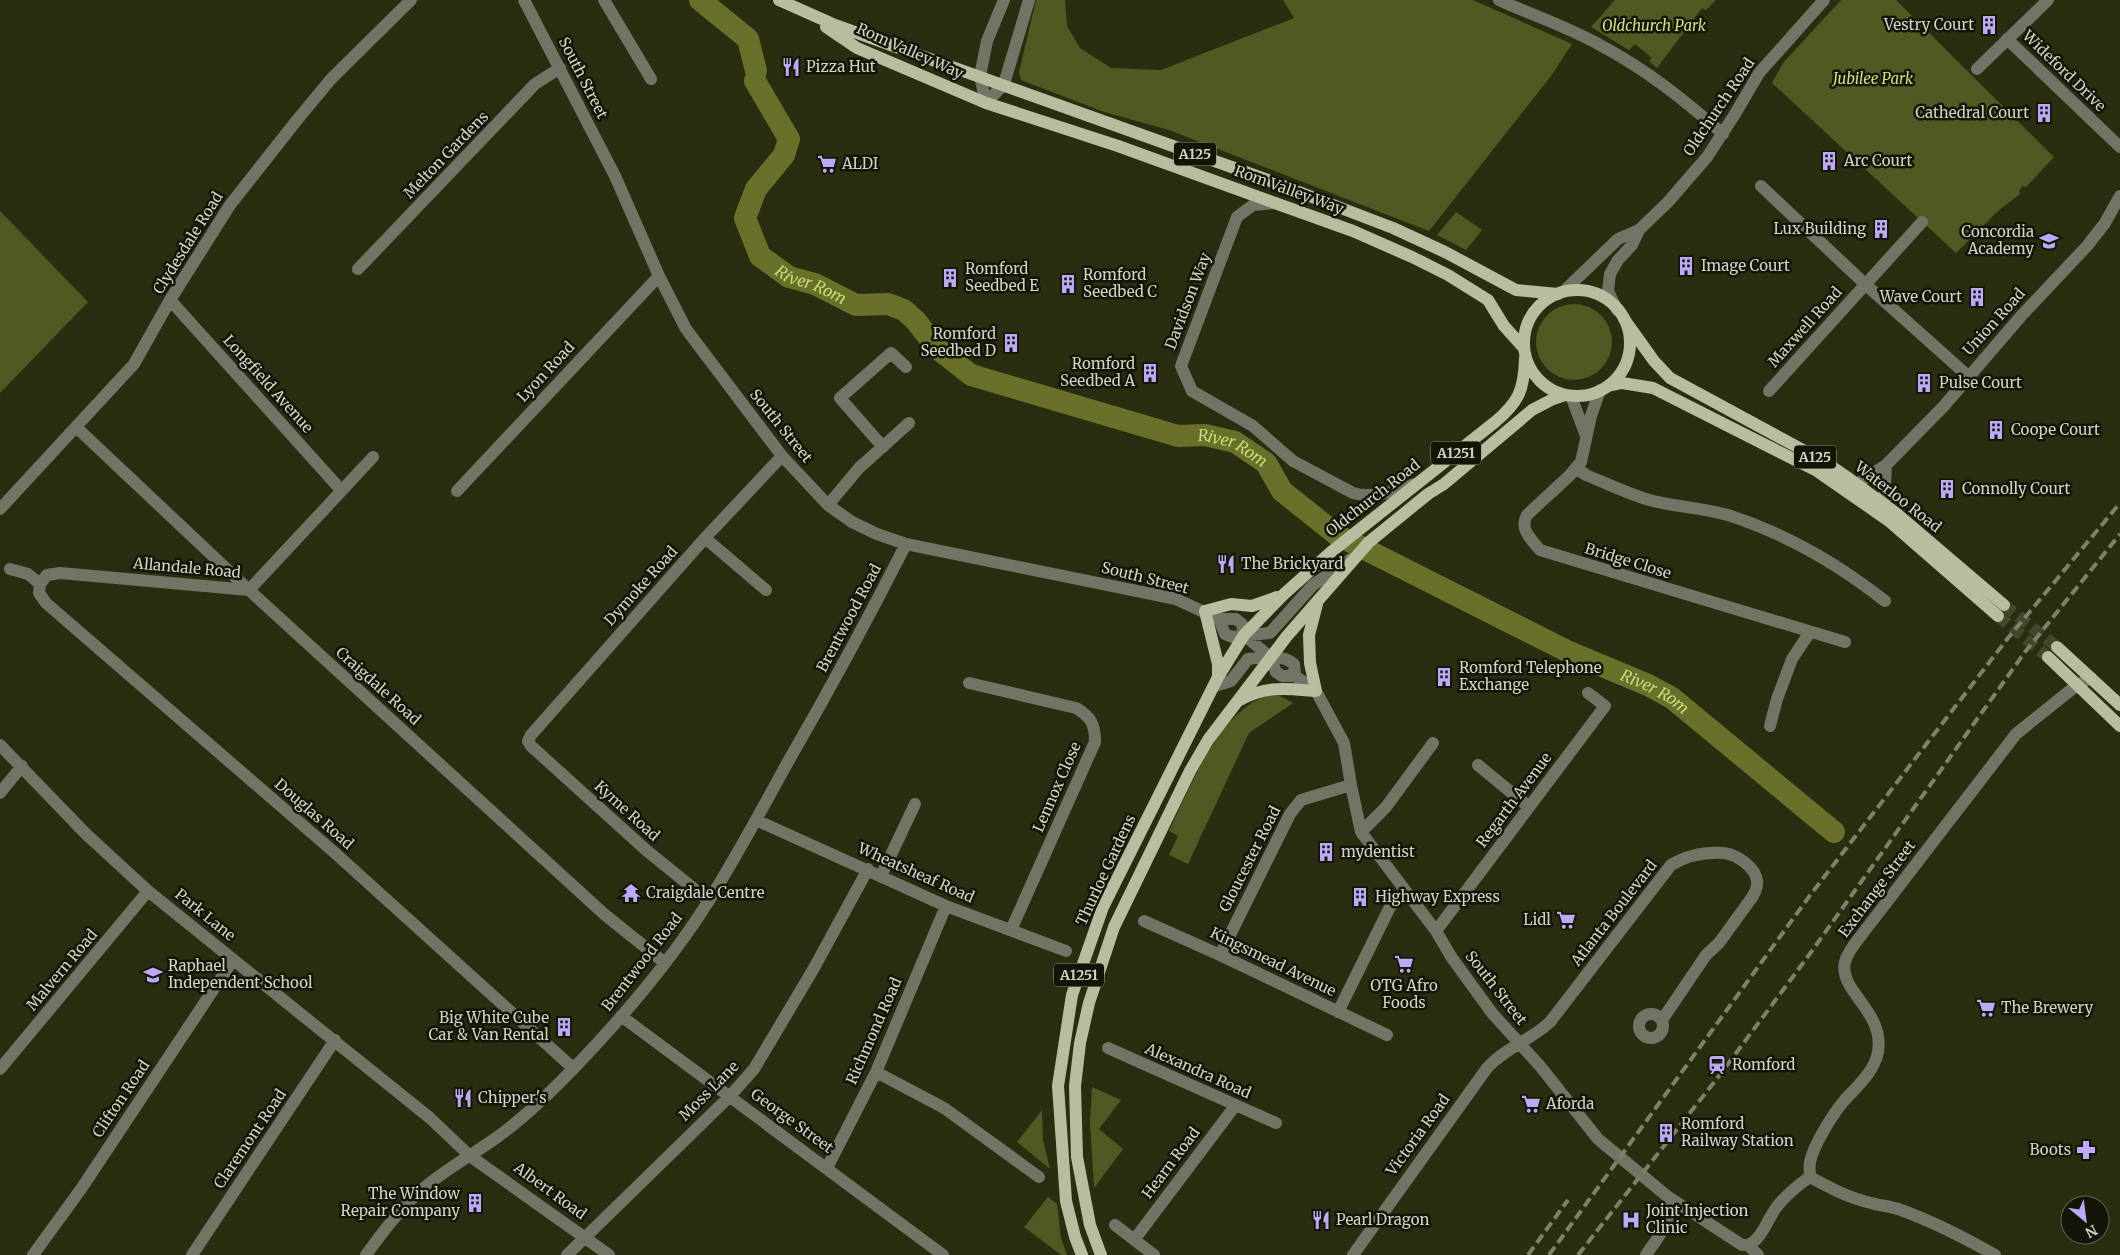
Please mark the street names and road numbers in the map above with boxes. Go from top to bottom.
street label: Rom Valley Way [854,18,967,83]
street label: Wideford Drive [2018,25,2110,115]
street label: South Street [555,34,612,122]
street label: Oldchurch Road [1679,54,1758,159]
street label: Melton Gardens [399,107,492,202]
road number: A125 [1174,142,1216,166]
street label: Rom Valley Way [1232,161,1347,218]
street label: Clydesdale Road [149,188,227,297]
street label: Davidson Way [1160,250,1215,352]
street label: Maxwell Road [1764,282,1846,371]
street label: Union Road [1958,284,2029,359]
street label: Longfield Avenue [219,331,318,437]
street label: Lyon Road [513,337,578,406]
street label: South Street [746,385,817,466]
road number: A1251 [1431,442,1481,464]
road number: A125 [1794,446,1836,468]
street label: Oldchurch Road [1322,455,1424,540]
street label: Waterloo Road [1850,456,1945,536]
street label: Bridge Close [1583,538,1674,583]
street label: Dymoke Road [600,542,681,629]
street label: Allandale Road [132,553,242,582]
street label: South Street [1100,558,1191,598]
street label: Brentwood Road [812,560,885,675]
street label: Craigdale Road [332,643,425,729]
street label: Lennox Close [1028,739,1085,835]
street label: Regarth Avenue [1472,748,1556,851]
street label: Douglas Road [271,774,358,853]
street label: Kyme Road [591,776,664,845]
street label: Gloucester Road [1215,803,1284,915]
street label: Thurloe Gardens [1072,811,1140,928]
street label: Exchange Street [1834,836,1919,941]
street label: Wheatsheaf Road [854,838,977,907]
street label: Atlanta Boulevard [1566,856,1661,970]
street label: Park Lane [171,884,240,945]
street label: Brentwood Road [597,909,686,1015]
street label: Kingsmead Avenue [1207,923,1339,1000]
street label: Malvern Road [22,925,101,1014]
street label: South Street [1461,947,1531,1029]
road number: A1251 [1054,964,1104,986]
street label: Richmond Road [841,974,906,1087]
street label: Alexandra Road [1141,1038,1254,1102]
street label: Clifton Road [88,1056,153,1141]
street label: Moss Lane [675,1056,743,1125]
street label: George Street [747,1084,838,1157]
street label: Claremont Road [209,1085,290,1192]
street label: Victoria Road [1381,1090,1454,1180]
street label: Hearn Road [1138,1123,1204,1202]
street label: Albert Road [509,1157,590,1223]

